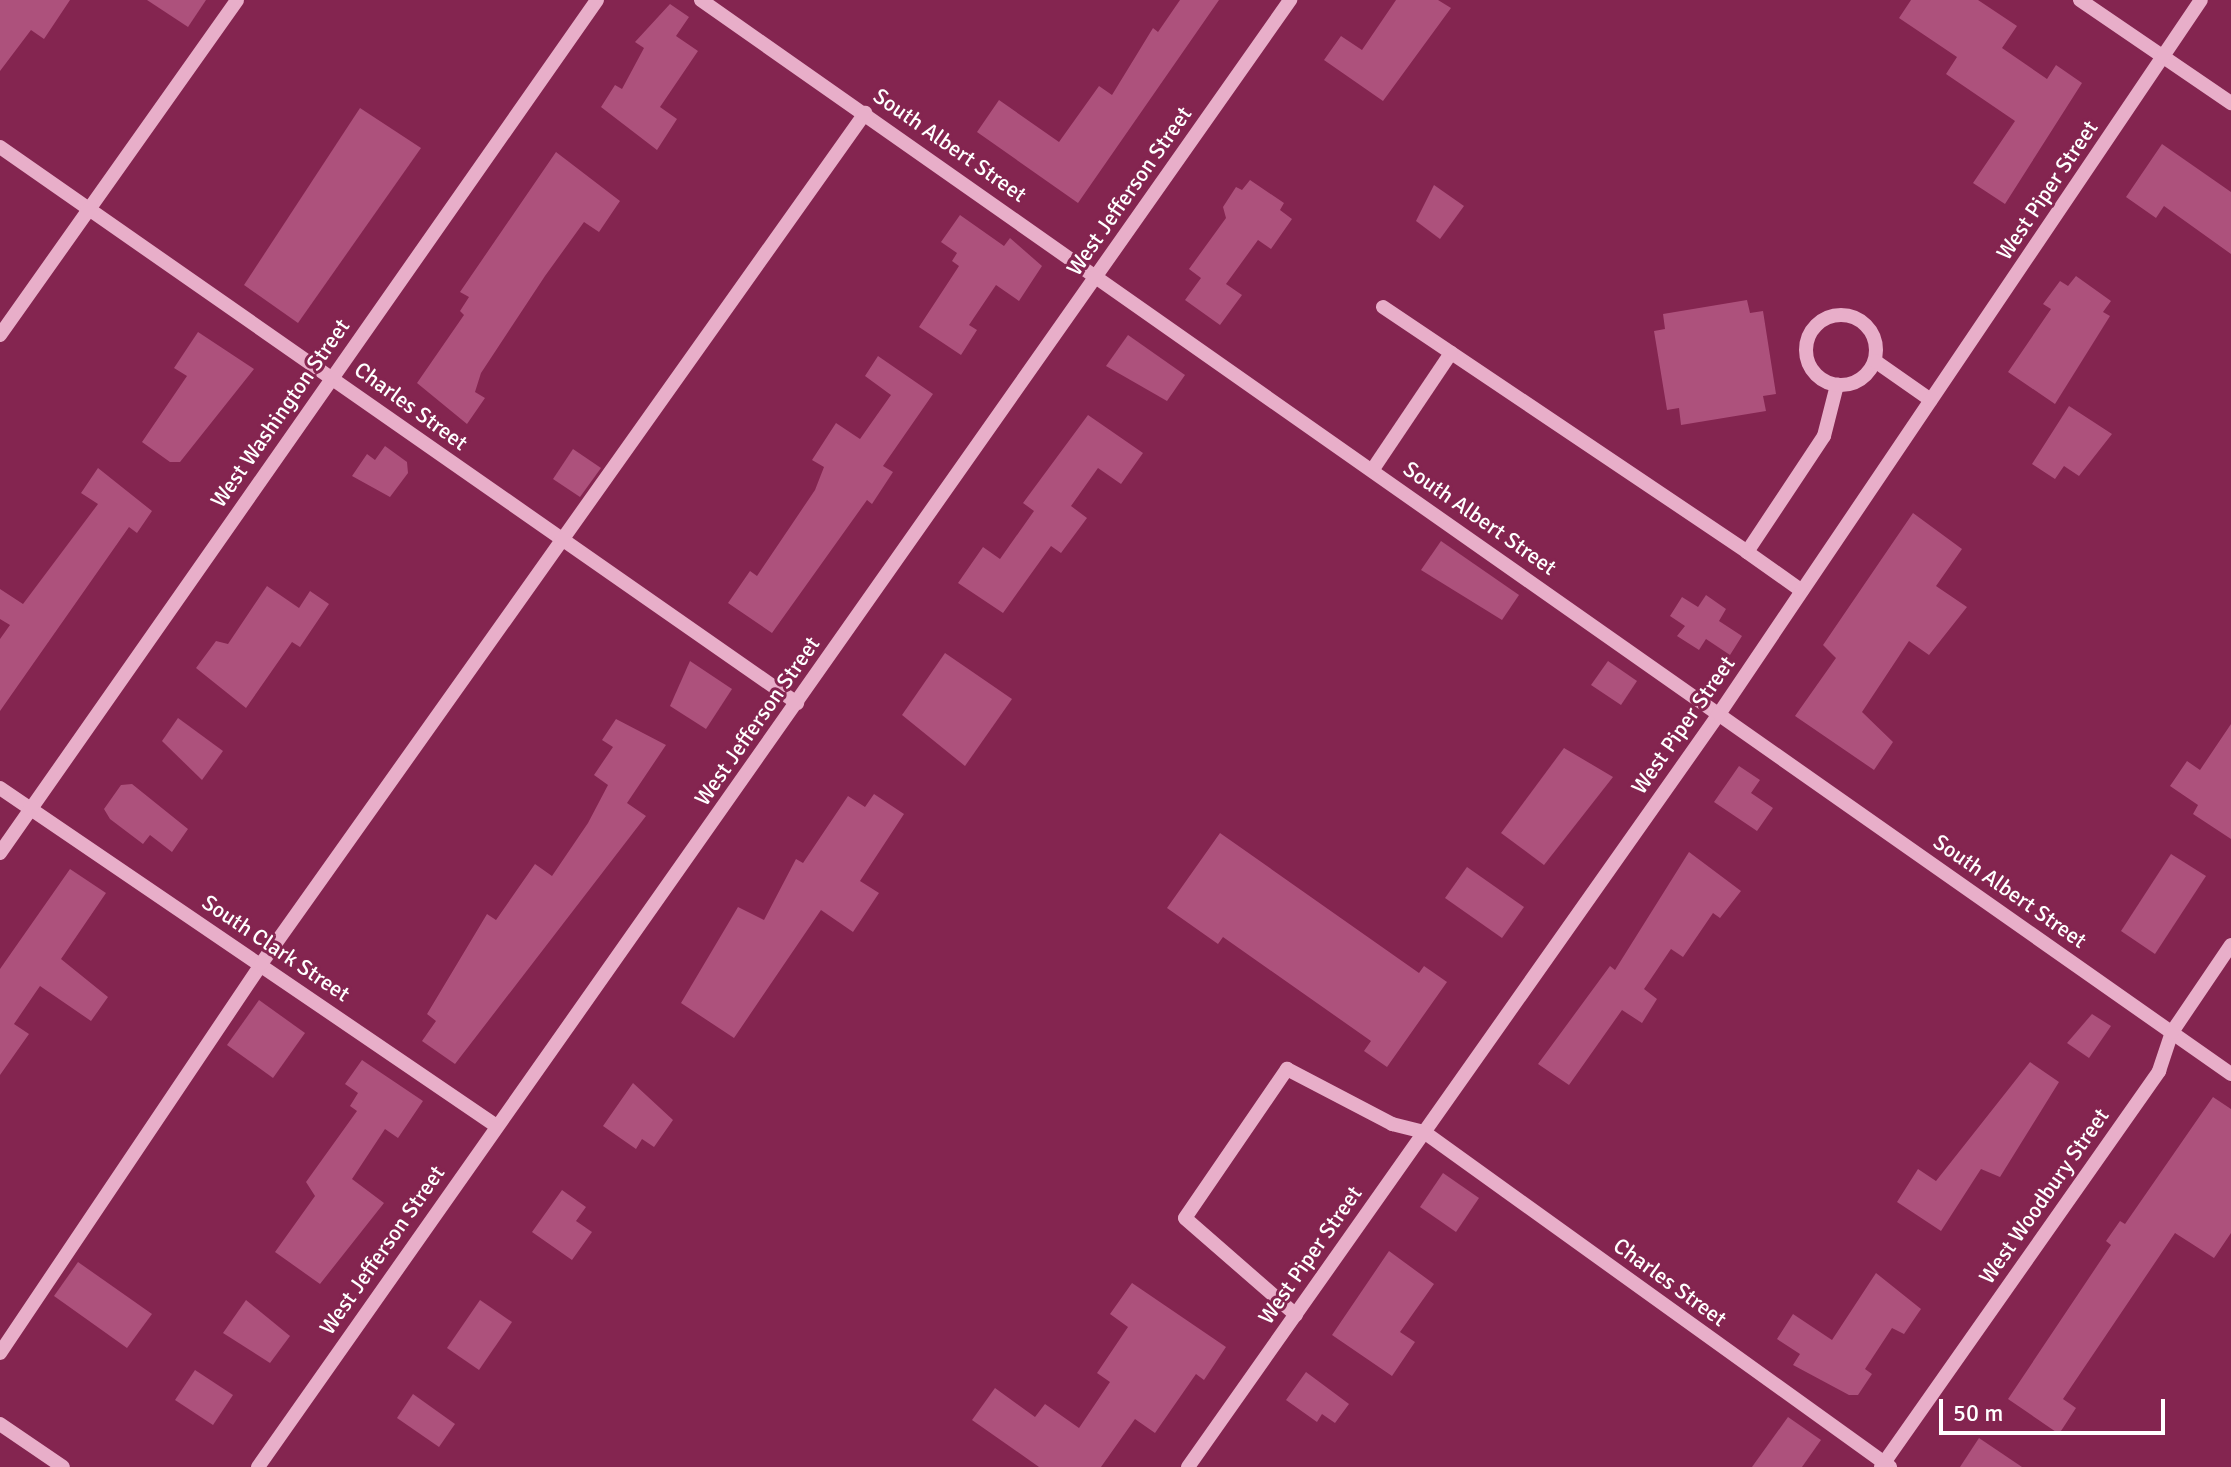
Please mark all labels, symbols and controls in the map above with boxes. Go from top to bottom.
street label: South Albert Street [868,82,1032,208]
street label: West Jefferson Street [1061,101,1197,281]
street label: West Piper Street [1991,115,2103,265]
street label: West Washington Street [205,314,355,512]
street label: Charles Street [349,356,473,456]
street label: South Albert Street [1398,455,1562,581]
street label: West Jefferson Street [689,631,825,811]
street label: West Piper Street [1626,651,1740,799]
street label: South Albert Street [1928,828,2092,954]
street label: South Clark Street [197,889,355,1007]
street label: West Woodbury Street [1973,1103,2115,1289]
street label: West Jefferson Street [314,1160,450,1340]
street label: West Piper Street [1253,1181,1367,1329]
street label: Charles Street [1608,1232,1732,1332]
scale bar [1943,1383,2169,1433]
text: 50 m [1953,1398,2003,1428]

